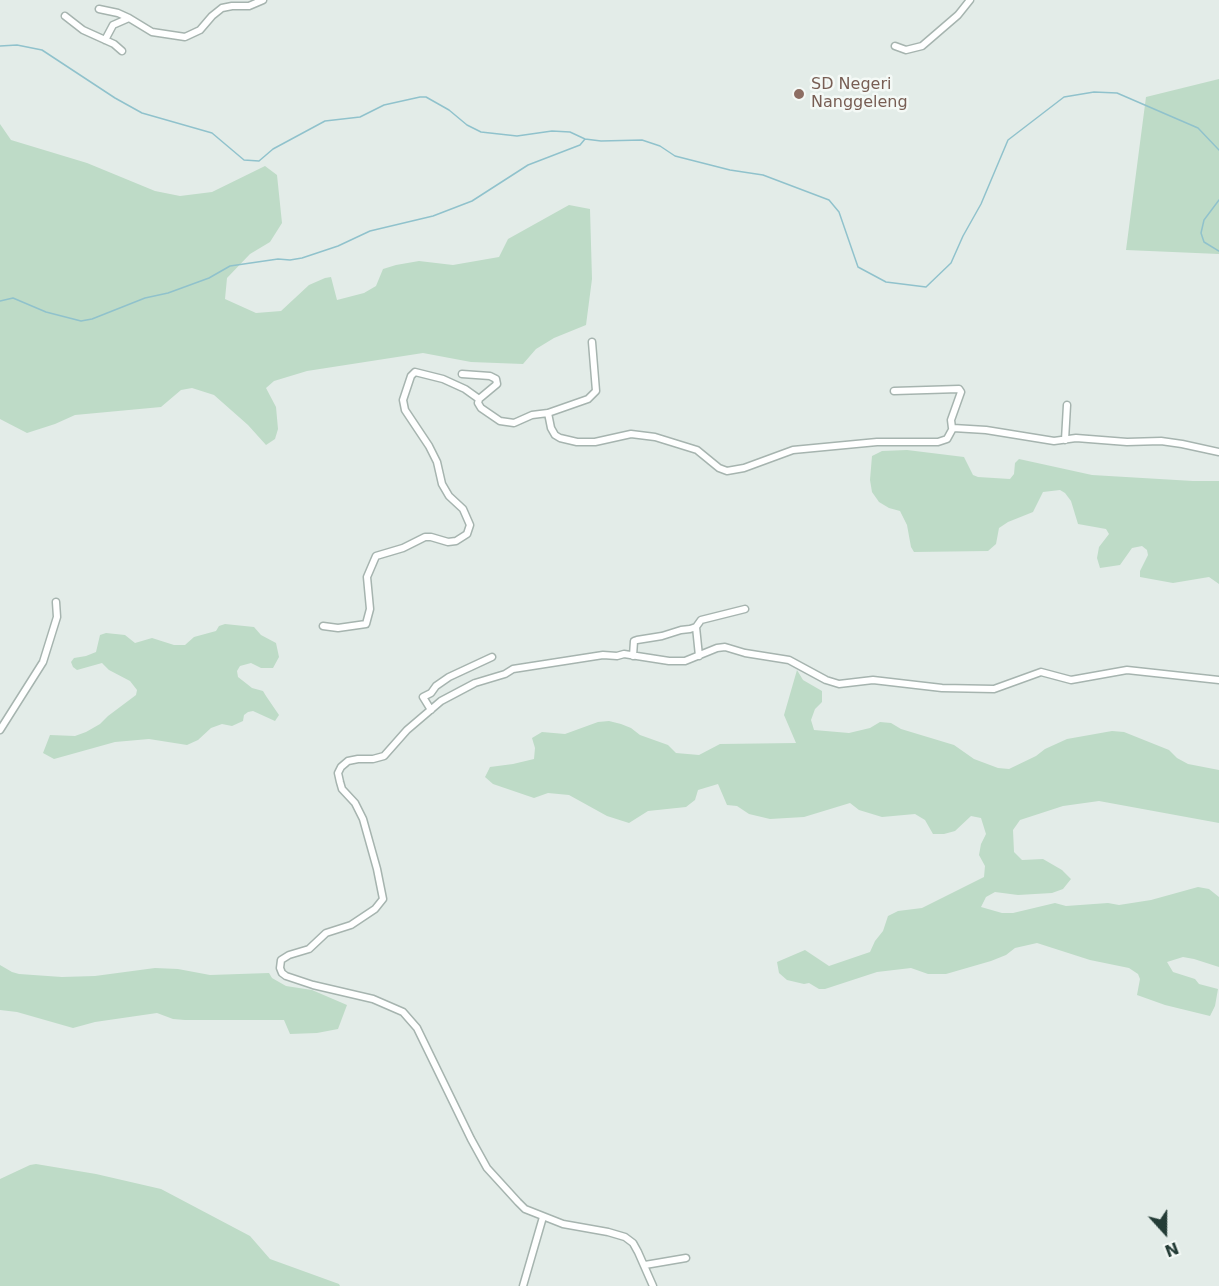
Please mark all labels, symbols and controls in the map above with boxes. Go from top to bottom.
place label: SD Negeri Nanggeleng [811,75,908,113]
marker: SD Negeri Nanggeleng [792,87,806,101]
north arrow [1135,1202,1195,1262]
text: N [1162,1238,1181,1261]

